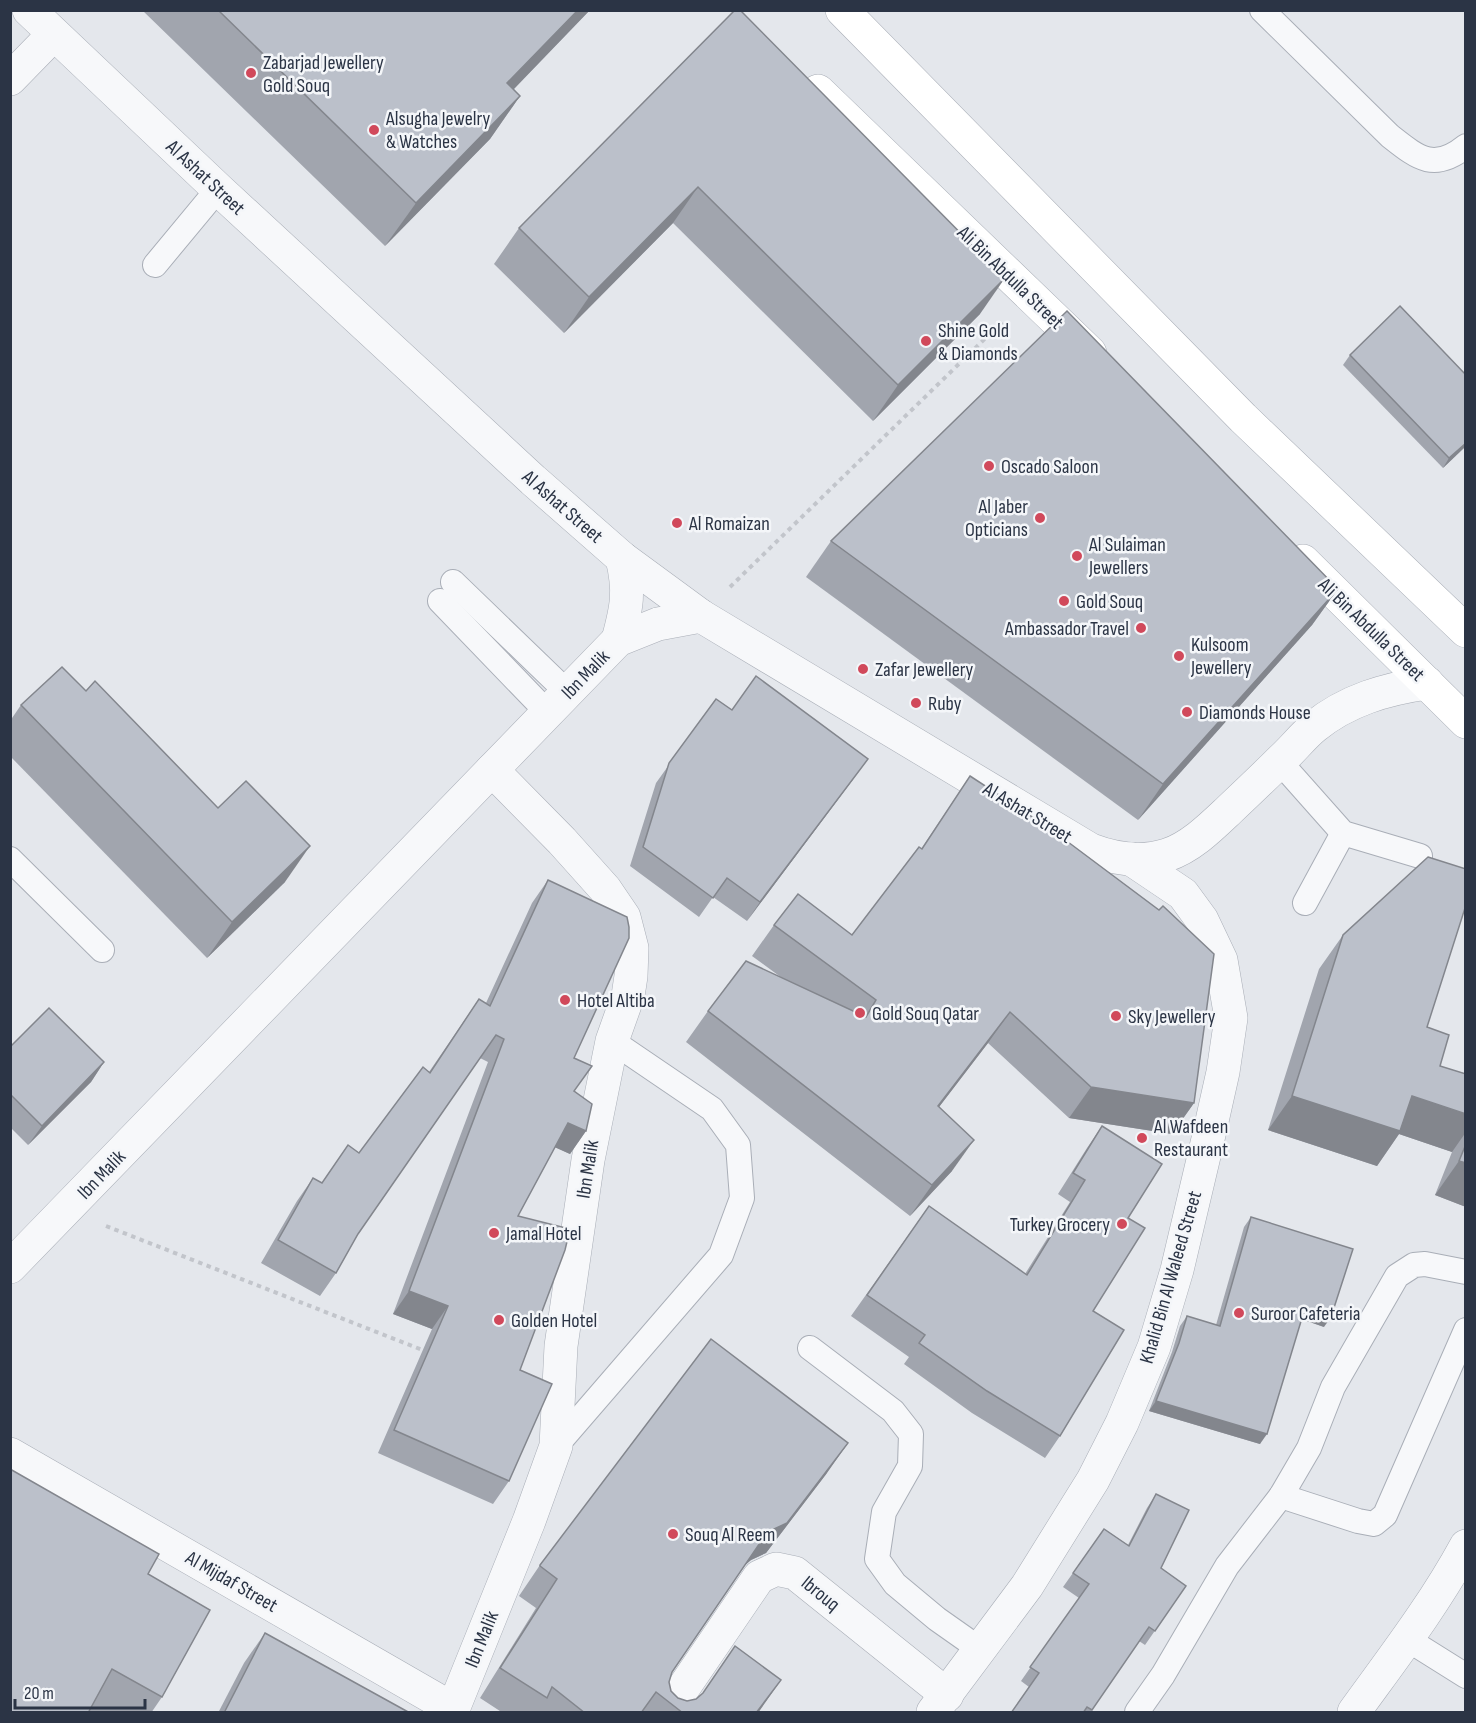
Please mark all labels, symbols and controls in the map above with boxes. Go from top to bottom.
place label: Zabarjad Jewellery Gold Souq [263,51,384,98]
marker: Zabarjad Jewellery Gold Souq [244,66,258,80]
place label: Alsugha Jewelry & Watches [385,107,490,154]
marker: Alsugha Jewelry & Watches [367,123,381,137]
street label: Al Ashat Street [160,134,250,220]
street label: Ali Bin Abdulla Street [951,220,1068,334]
place label: Shine Gold & Diamonds [938,319,1018,366]
marker: Shine Gold & Diamonds [919,334,933,348]
place label: Oscado Saloon [1001,455,1098,479]
marker: Oscado Saloon [982,459,996,473]
street label: Al Ashat Street [516,464,608,548]
place label: Al Jaber Opticians [965,495,1028,542]
marker: Al Jaber Opticians [1033,511,1047,525]
place label: Al Romaizan [688,512,770,536]
marker: Al Romaizan [670,516,684,530]
place label: Al Sulaiman Jewellers [1088,533,1166,580]
marker: Al Sulaiman Jewellers [1070,549,1084,563]
street label: Ali Bin Abdulla Street [1312,572,1429,686]
place label: Gold Souq [1076,590,1143,614]
marker: Gold Souq [1057,594,1071,608]
place label: Ambassador Travel [1004,617,1129,641]
marker: Ambassador Travel [1134,621,1148,635]
place label: Kulsoom Jewellery [1190,633,1252,680]
street label: Ibn Malik [557,645,615,704]
marker: Kulsoom Jewellery [1172,649,1186,663]
place label: Zafar Jewellery [875,658,974,682]
marker: Zafar Jewellery [856,662,870,676]
place label: Ruby [928,692,962,716]
marker: Ruby [909,696,923,710]
place label: Diamonds House [1199,701,1311,725]
marker: Diamonds House [1180,705,1194,719]
street label: Al Ashat Street [978,776,1076,849]
place label: Hotel Altiba [577,989,655,1013]
marker: Hotel Altiba [558,993,572,1007]
place label: Gold Souq Qatar [872,1002,979,1026]
place label: Sky Jewellery [1128,1005,1216,1029]
marker: Gold Souq Qatar [853,1006,867,1020]
marker: Sky Jewellery [1109,1009,1123,1023]
place label: Al Wafdeen Restaurant [1153,1115,1228,1162]
marker: Al Wafdeen Restaurant [1135,1131,1149,1145]
street label: Ibn Malik [572,1138,605,1200]
street label: Ibn Malik [73,1145,131,1204]
street label: Khalid Bin Al Waleed Street [1135,1188,1207,1366]
place label: Turkey Grocery [1010,1213,1110,1237]
marker: Turkey Grocery [1115,1217,1129,1231]
place label: Jamal Hotel [505,1222,581,1246]
marker: Jamal Hotel [487,1226,501,1240]
place label: Suroor Cafeteria [1251,1302,1360,1326]
marker: Suroor Cafeteria [1232,1306,1246,1320]
place label: Golden Hotel [511,1309,597,1333]
marker: Golden Hotel [492,1313,506,1327]
place label: Souq Al Reem [685,1523,775,1547]
marker: Souq Al Reem [666,1527,680,1541]
street label: Al Mijdaf Street [180,1545,282,1618]
street label: Ibrouq [796,1571,845,1617]
street label: Ibn Malik [460,1607,504,1671]
scale bar [15,1672,146,1710]
text: 20 m [24,1683,54,1704]

